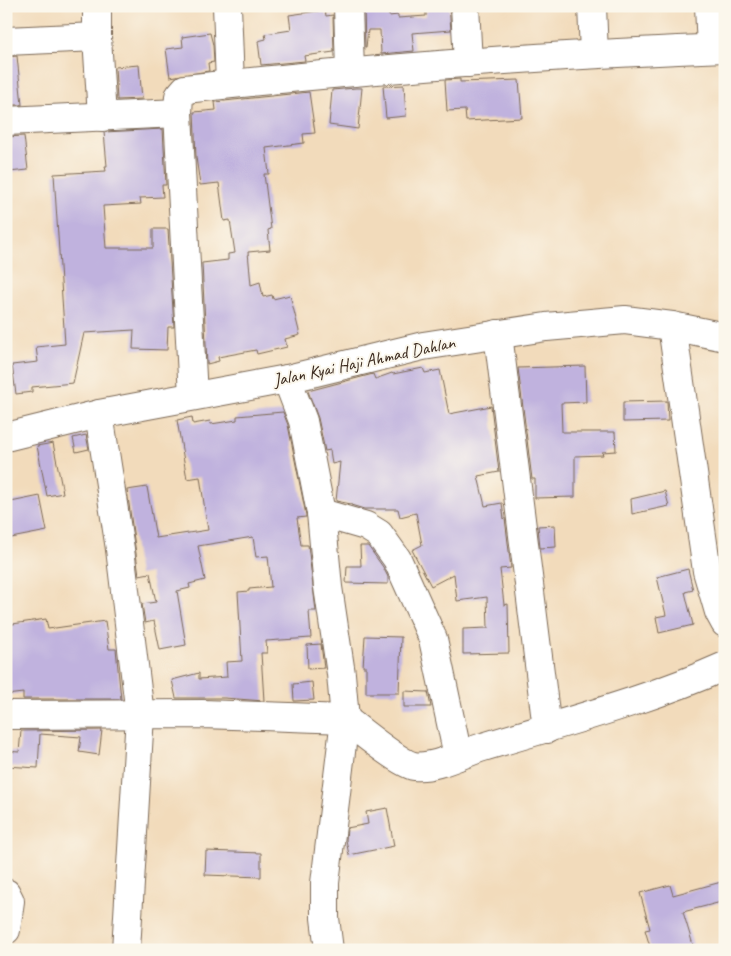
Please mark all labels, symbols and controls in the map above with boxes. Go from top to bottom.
street label: Jalan Kyai Haji Ahmad Dahlan [270,331,458,391]

